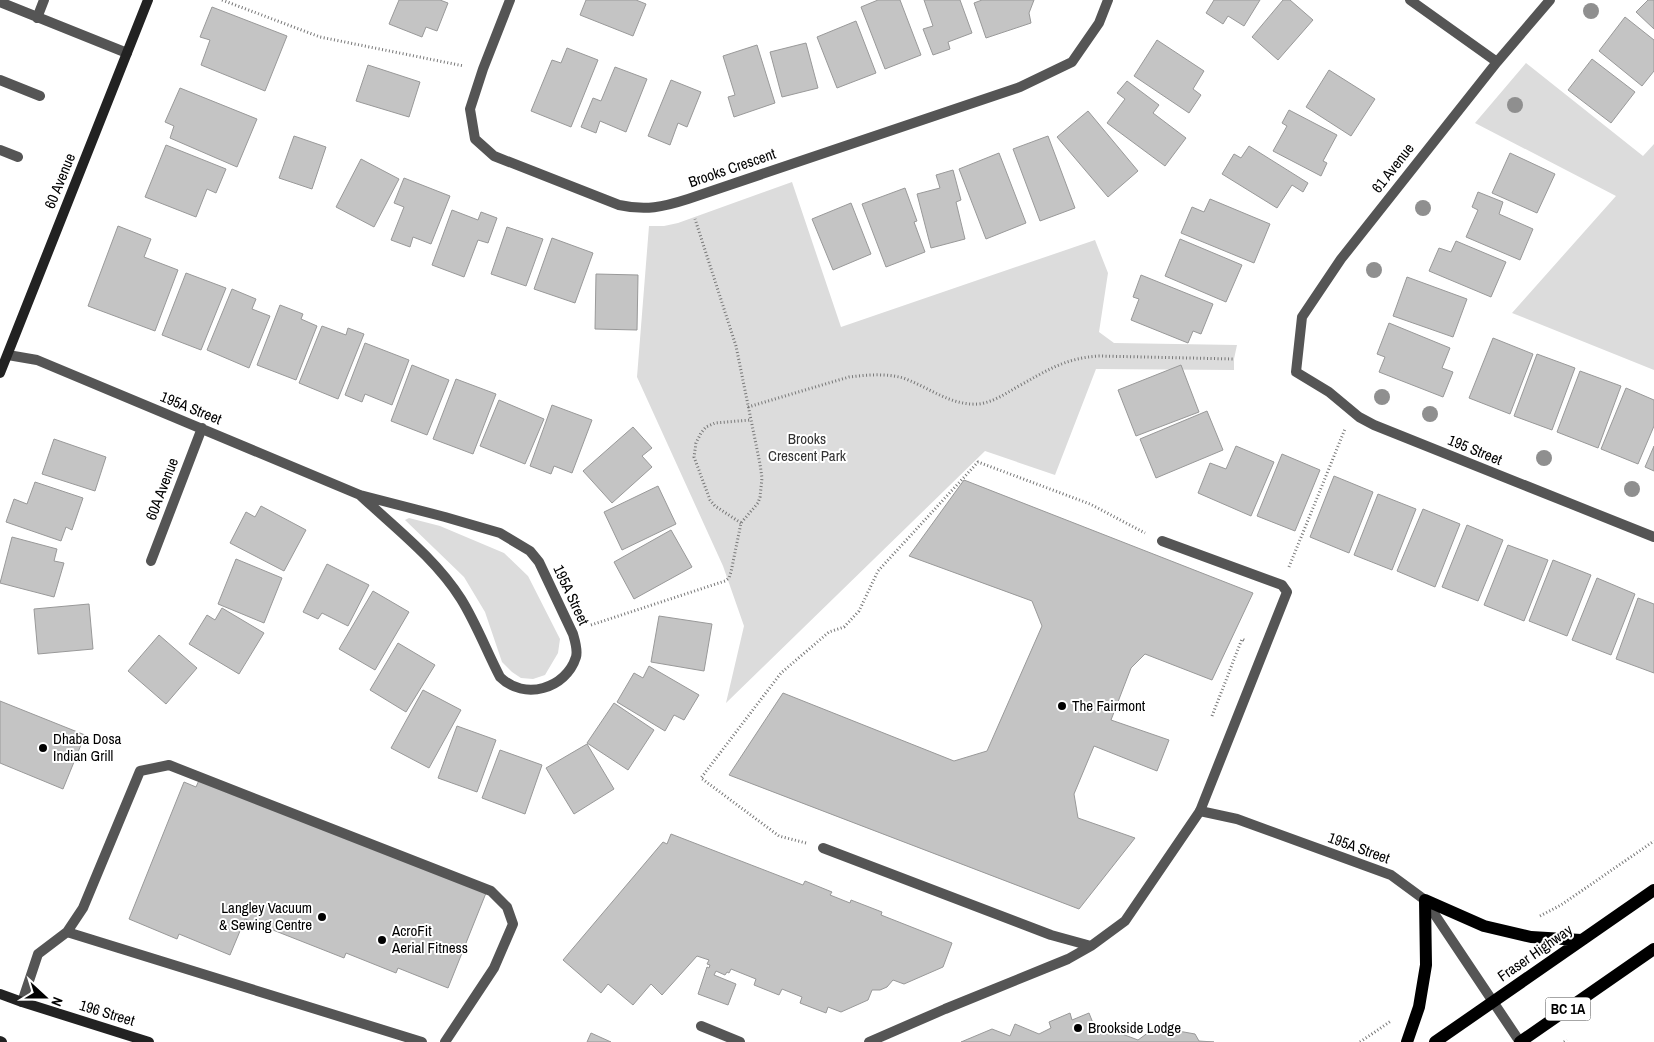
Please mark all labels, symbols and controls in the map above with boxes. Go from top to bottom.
street label: 61 Avenue [1366,138,1419,197]
street label: Brooks Crescent [685,143,779,192]
street label: 60 Avenue [39,150,80,212]
street label: 195A Street [157,386,225,430]
park label: Brooks Crescent Park [768,428,847,466]
street label: 195 Street [1445,429,1506,470]
street label: 60A Avenue [140,454,183,523]
street label: 195A Street [548,561,595,629]
place label: The Fairmont [1072,695,1146,716]
marker: The Fairmont [1056,700,1068,712]
place label: Dhaba Dosa Indian Grill [53,728,122,766]
marker: Dhaba Dosa Indian Grill [37,742,49,754]
street label: 195A Street [1325,827,1394,869]
place label: Langley Vacuum & Sewing Centre [219,897,312,935]
marker: Langley Vacuum & Sewing Centre [316,911,328,923]
street label: Fraser Highway [1493,919,1577,986]
place label: AcroFit Aerial Fitness [391,920,468,958]
marker: AcroFit Aerial Fitness [376,934,388,946]
north arrow [20,972,70,1022]
street label: 196 Street [77,994,138,1031]
text: N [47,995,67,1009]
road number: BC 1A [1546,998,1590,1021]
place label: Brookside Lodge [1088,1017,1181,1038]
marker: Brookside Lodge [1072,1022,1084,1034]

